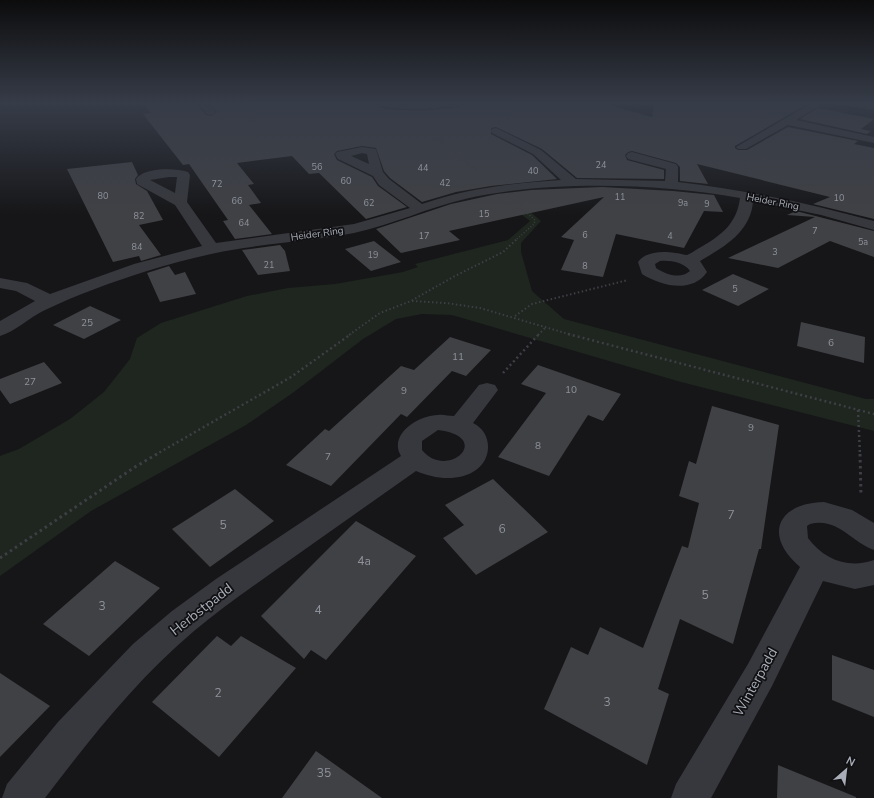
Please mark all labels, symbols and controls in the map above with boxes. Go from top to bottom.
house number: 24 [596,159,607,171]
house number: 56 [312,161,322,173]
house number: 44 [418,162,429,174]
house number: 40 [528,165,538,177]
house number: 60 [341,175,351,187]
house number: 42 [440,177,450,189]
house number: 72 [212,178,222,190]
house number: 80 [98,190,108,202]
street label: Heider Ring [745,190,800,214]
house number: 11 [615,191,625,203]
house number: 10 [834,192,844,204]
house number: 66 [232,195,242,207]
house number: 62 [364,197,374,209]
house number: 9a [678,197,688,209]
house number: 9 [704,198,710,210]
house number: 15 [479,208,489,220]
house number: 82 [134,210,144,222]
house number: 64 [239,217,250,229]
street label: Heider Ring [290,223,345,245]
house number: 7 [812,225,818,237]
house number: 6 [582,229,588,241]
house number: 17 [419,230,429,242]
house number: 4 [667,230,673,242]
house number: 5a [858,236,868,248]
house number: 84 [132,241,143,253]
house number: 3 [772,246,778,258]
house number: 19 [368,249,378,261]
house number: 21 [264,259,274,271]
house number: 8 [582,260,588,272]
house number: 5 [732,283,738,295]
house number: 25 [81,316,93,330]
house number: 6 [828,336,834,350]
house number: 11 [452,350,464,364]
house number: 27 [24,375,36,389]
house number: 10 [565,383,577,397]
house number: 9 [401,384,407,398]
house number: 9 [748,421,754,435]
house number: 8 [535,439,541,453]
house number: 7 [325,450,331,464]
house number: 7 [727,507,735,523]
house number: 5 [219,517,227,533]
house number: 6 [498,521,506,537]
house number: 4a [357,553,371,569]
street label: Herbstpadd [166,579,237,640]
house number: 5 [701,587,709,603]
house number: 3 [98,598,106,614]
house number: 4 [314,602,322,618]
street label: Winterpadd [729,644,782,720]
house number: 2 [214,685,222,701]
house number: 3 [603,694,611,710]
north arrow [826,750,866,790]
text: N [843,753,858,770]
house number: 35 [317,765,331,781]

